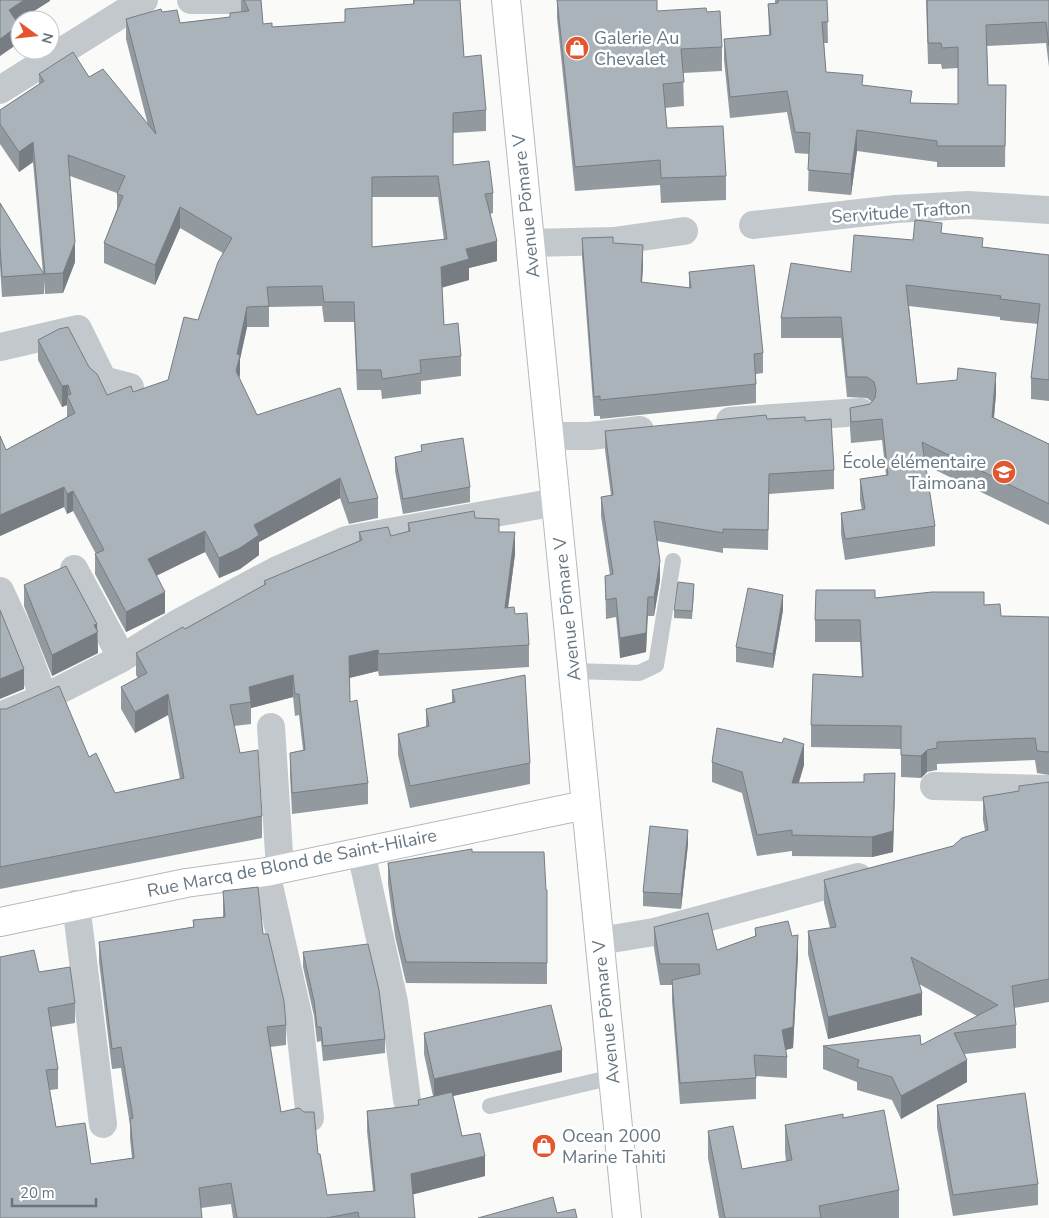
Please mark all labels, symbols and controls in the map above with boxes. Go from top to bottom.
north arrow [10,10,60,60]
place label: Galerie Au Chevalet [594,26,679,71]
text: N [37,31,58,46]
shop icon: Galerie Au Chevalet [564,35,590,61]
street label: Avenue Pōmare V [506,132,546,279]
street label: Servitude Trafton [831,195,971,229]
place label: École élémentaire Taimoana [842,450,986,495]
school or university icon: École élémentaire Taimoana [991,459,1017,485]
street label: Avenue Pōmare V [547,535,587,682]
street label: Rue Marcq de Blond de Saint-Hilaire [145,823,439,903]
street label: Avenue Pōmare V [586,938,626,1085]
place label: Ocean 2000 Marine Tahiti [562,1124,666,1169]
shop icon: Ocean 2000 Marine Tahiti [531,1133,557,1159]
scale bar [12,1176,96,1208]
text: 20 m [20,1183,55,1203]

